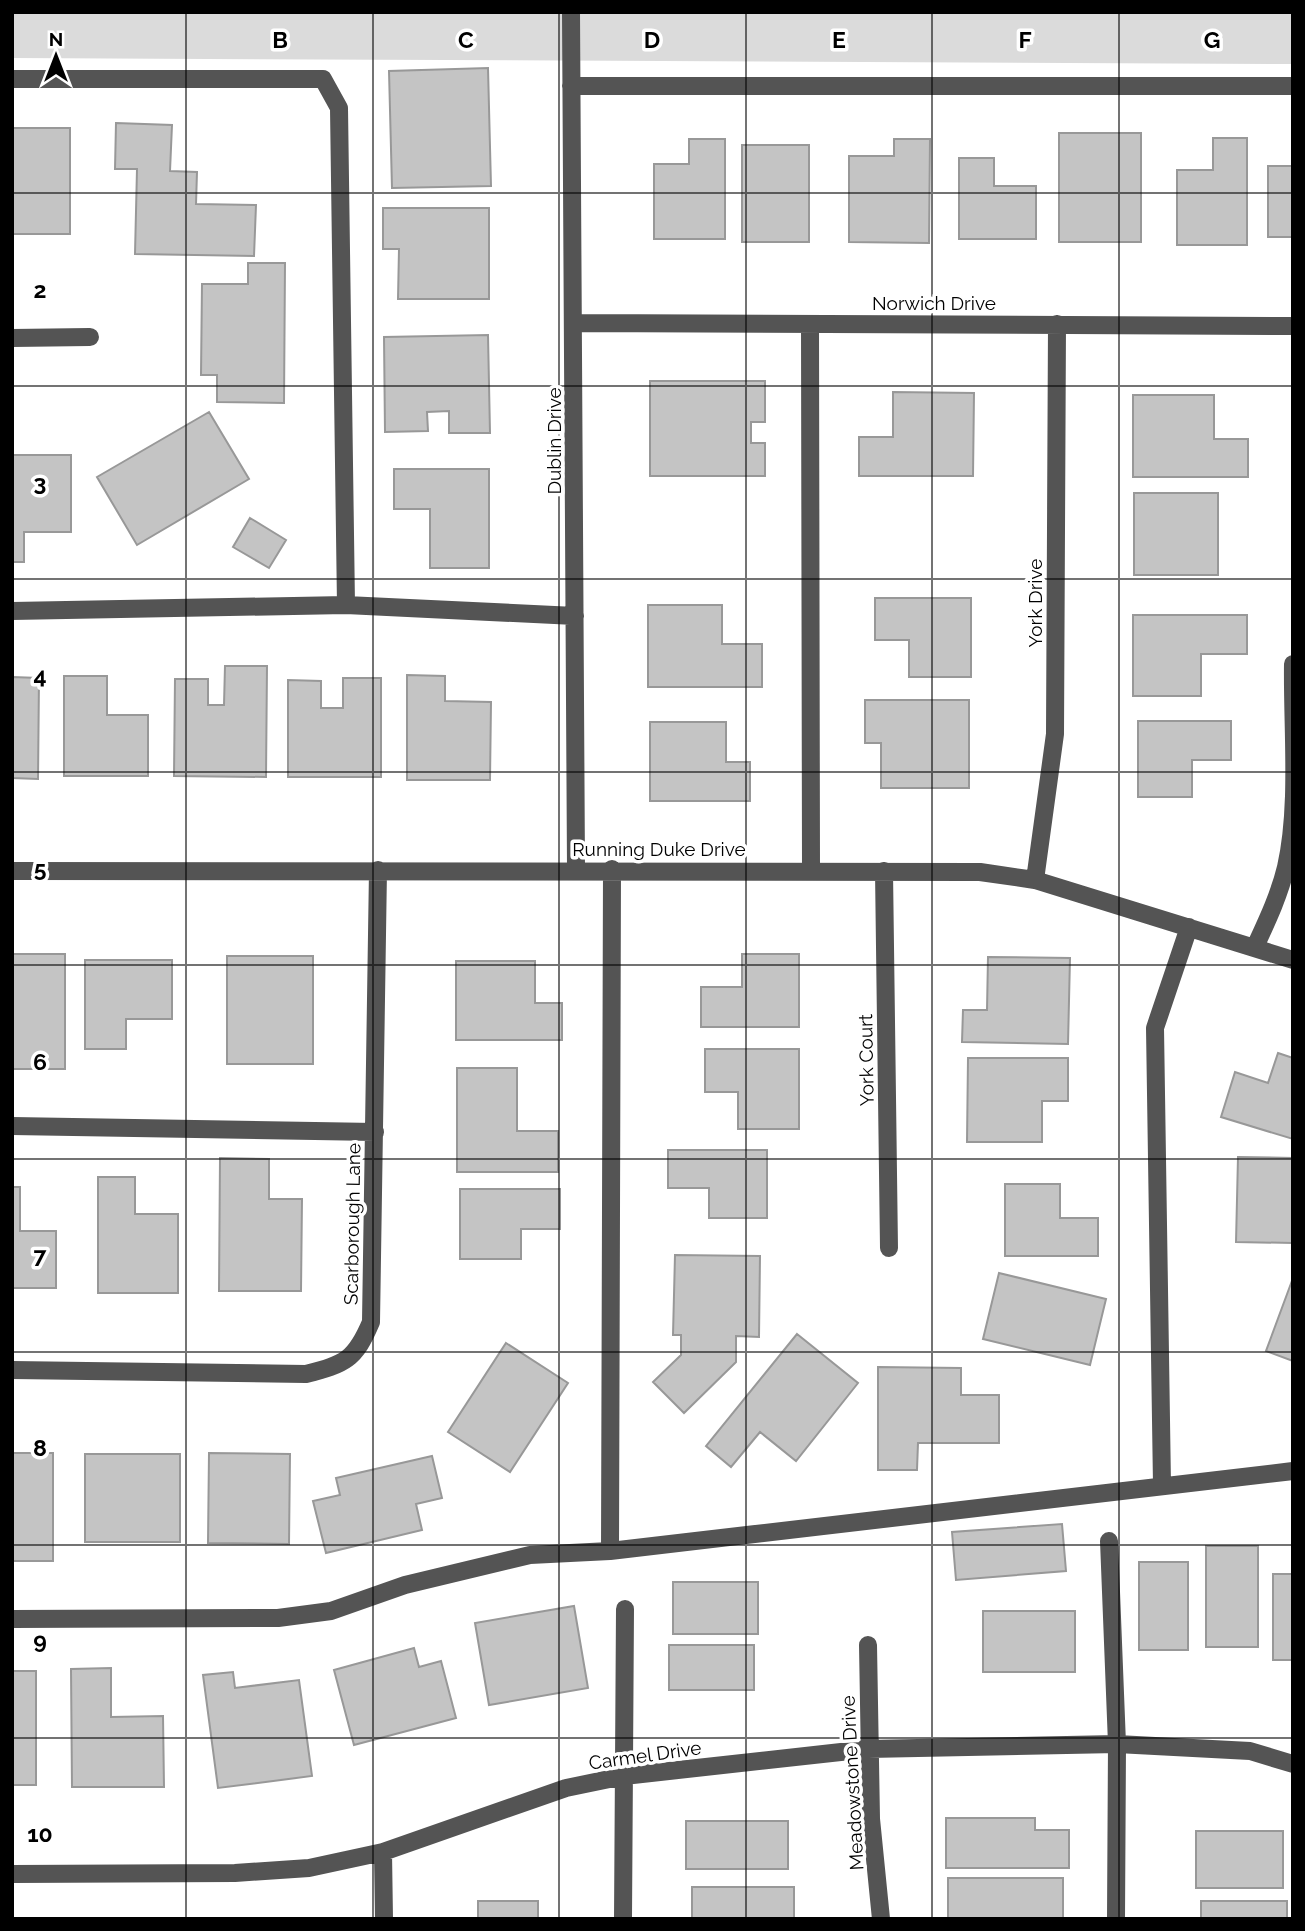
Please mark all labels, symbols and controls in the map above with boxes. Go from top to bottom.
north arrow [21,21,91,91]
text: B [272,26,288,53]
text: C [458,26,474,53]
text: D [644,26,660,53]
text: E [832,26,846,53]
text: F [1018,26,1032,53]
text: G [1204,26,1220,53]
text: N [49,28,63,50]
text: 2 [34,276,46,303]
street label: Norwich Drive [872,292,996,314]
street label: Dublin Drive [543,387,565,495]
text: 3 [34,469,46,496]
street label: York Drive [1024,559,1046,647]
text: 4 [33,662,47,689]
street label: Running Duke Drive [572,838,746,860]
text: 5 [34,855,47,882]
street label: York Court [854,1013,878,1106]
text: 6 [33,1048,47,1075]
street label: Scarborough Lane [340,1143,364,1305]
text: 7 [34,1241,47,1268]
text: 8 [33,1434,47,1461]
text: 9 [33,1627,47,1654]
street label: Meadowstone Drive [836,1695,868,1871]
street label: Carmel Drive [587,1736,703,1774]
text: 10 [27,1820,53,1847]

